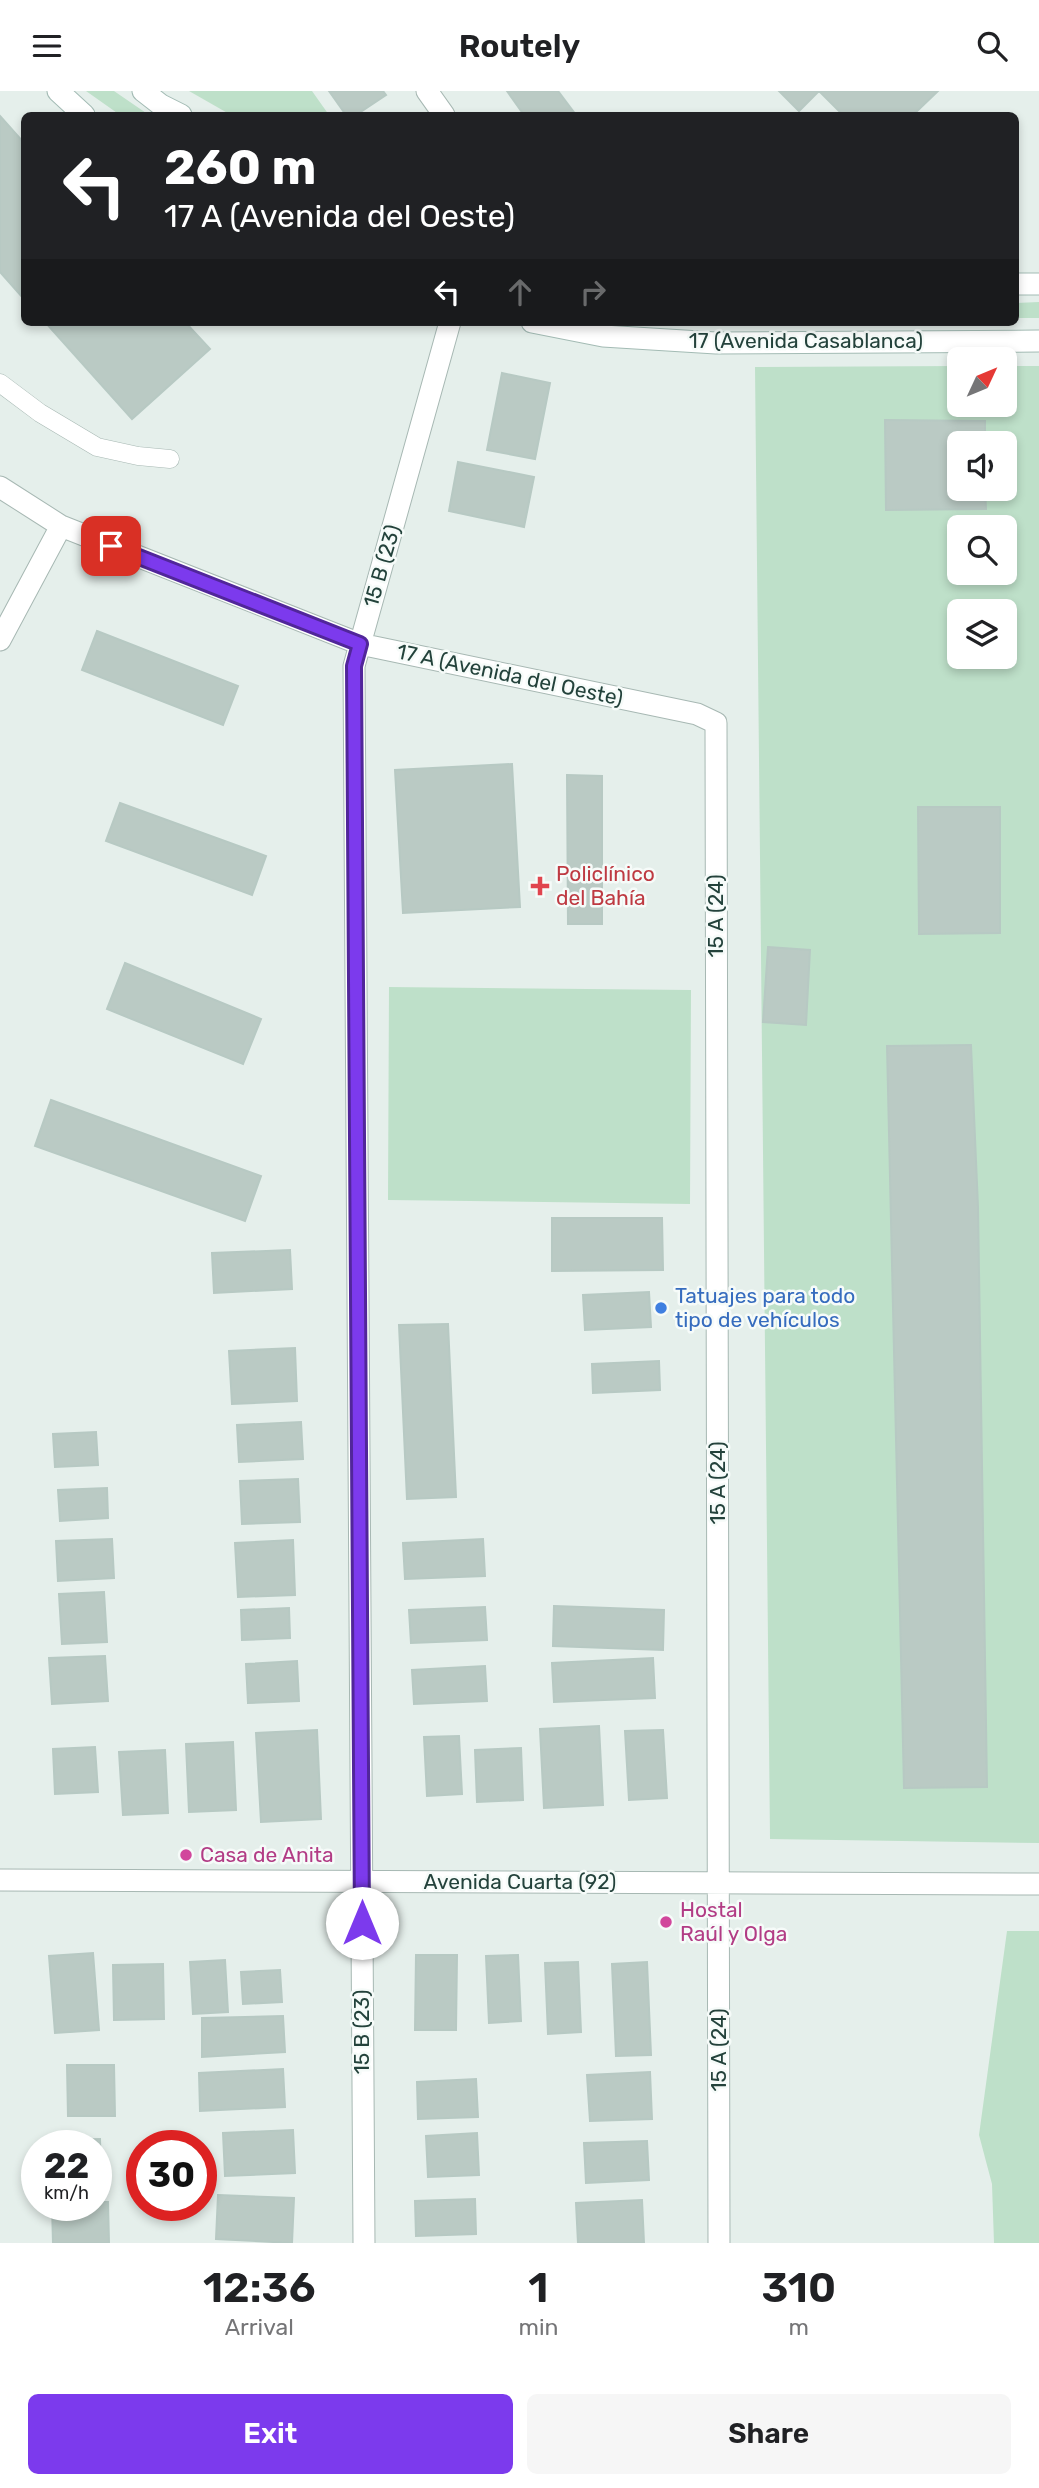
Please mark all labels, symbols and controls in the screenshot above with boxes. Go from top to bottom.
icon: menu [28,27,66,65]
text: Routely [459,27,580,65]
icon: search [973,27,1011,65]
text: 260 m [164,138,316,196]
icon: left [49,140,140,231]
text: 17 A (Avenida del Oeste) [164,197,515,235]
icon: left [428,273,466,311]
icon: ahead [501,273,539,311]
icon: right [574,273,612,311]
street label: 17 (Avenida Casablanca) [689,328,923,353]
north arrow [947,347,1017,417]
map controls [947,347,1017,669]
button: sound [947,431,1017,501]
button: search [947,515,1017,585]
pin [81,516,141,576]
street label: 15 B (23) [358,522,405,610]
icon: arrive [92,527,130,565]
button: layers [947,599,1017,669]
street label: 17 A (Avenida del Oeste) [395,638,625,711]
place label: Policlínico del Bahía [556,861,655,910]
street label: 15 A (24) [703,874,728,958]
marker: Policlínico del Bahía [530,876,550,896]
place label: Tatuajes para todo tipo de vehículos [675,1283,855,1332]
marker: Tatuajes para todo tipo de vehículos [653,1300,669,1316]
street label: 15 A (24) [705,1441,730,1525]
place label: Casa de Anita [200,1842,334,1867]
marker: Casa de Anita [178,1847,194,1863]
street label: Avenida Cuarta (92) [424,1869,616,1894]
position arrow [325,1886,399,1960]
place label: Hostal Raúl y Olga [680,1897,787,1946]
marker: Hostal Raúl y Olga [658,1914,674,1930]
street label: 15 B (23) [349,1990,374,2074]
street label: 15 A (24) [706,2008,731,2092]
speed limit sign: 30 [126,2130,217,2221]
text: 22 [44,2145,89,2187]
text: km/h [44,2182,89,2204]
text: 12:36 [203,2263,315,2313]
text: 1 [528,2263,548,2313]
text: 310 [761,2263,836,2313]
text: Arrival [225,2313,294,2341]
text: min [518,2313,558,2341]
text: m [788,2313,809,2341]
button: Exit [28,2394,513,2474]
button: Share [527,2394,1011,2474]

